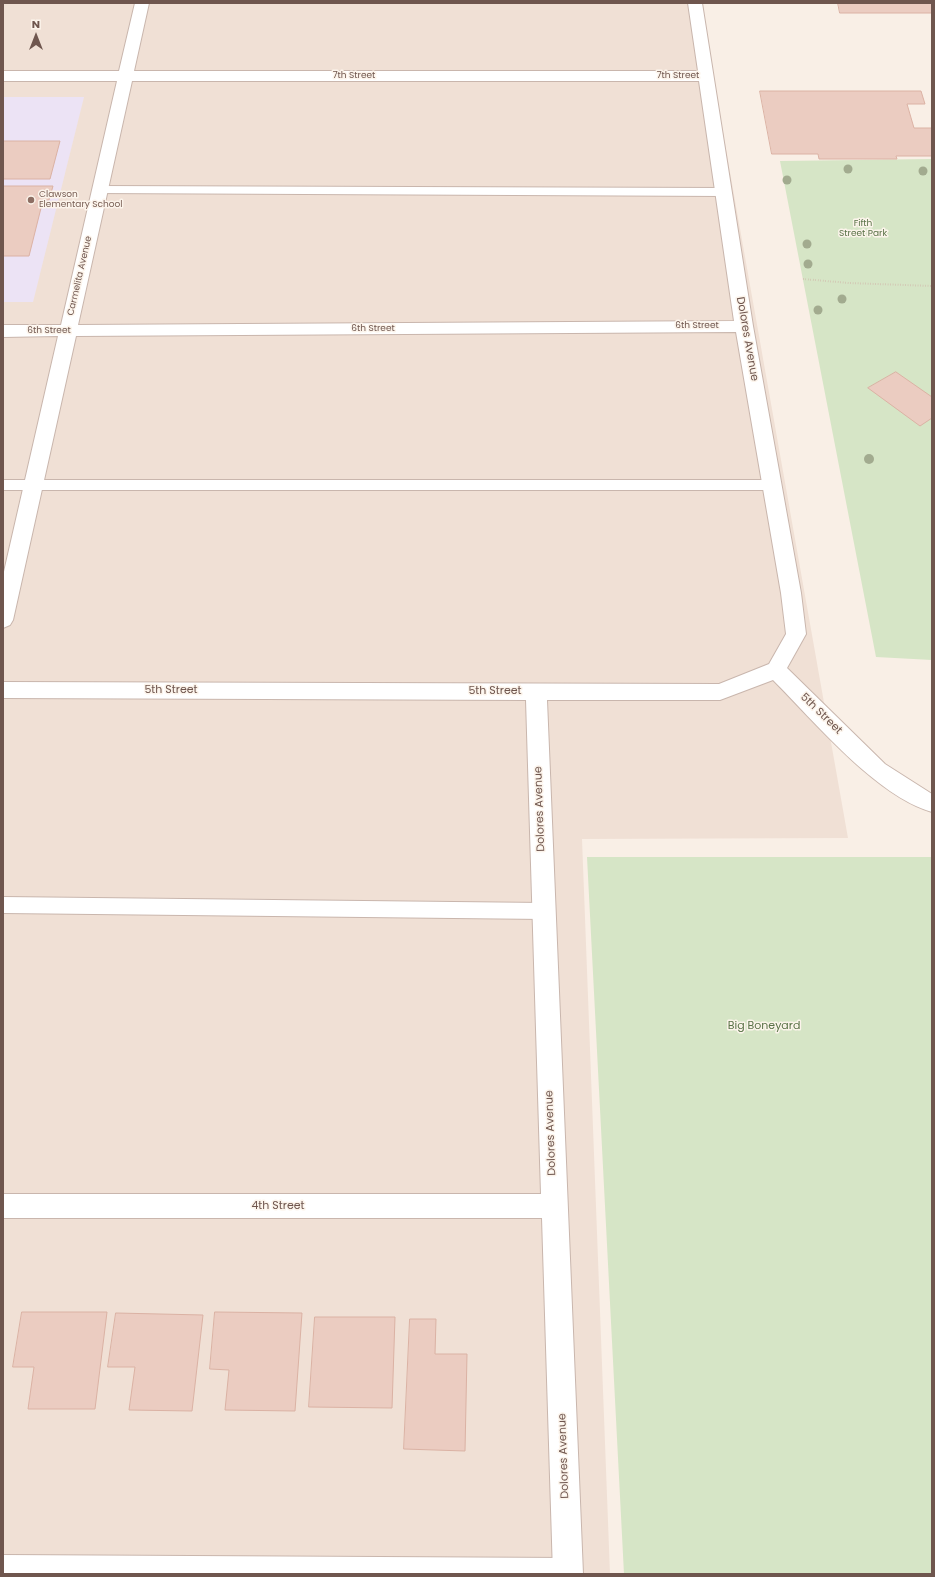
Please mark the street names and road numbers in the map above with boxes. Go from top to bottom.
street label: 7th Street [333,71,375,81]
street label: 7th Street [657,71,699,81]
street label: Carmelita Avenue [66,235,94,317]
street label: Dolores Avenue [733,296,761,382]
street label: 6th Street [675,321,719,331]
street label: 6th Street [351,324,395,334]
street label: 6th Street [27,326,71,336]
street label: 5th Street [144,683,198,697]
street label: 5th Street [468,684,522,698]
street label: 5th Street [797,691,845,737]
street label: Dolores Avenue [532,766,548,852]
street label: Dolores Avenue [543,1090,559,1176]
street label: 4th Street [251,1199,305,1213]
street label: Dolores Avenue [556,1413,572,1499]

